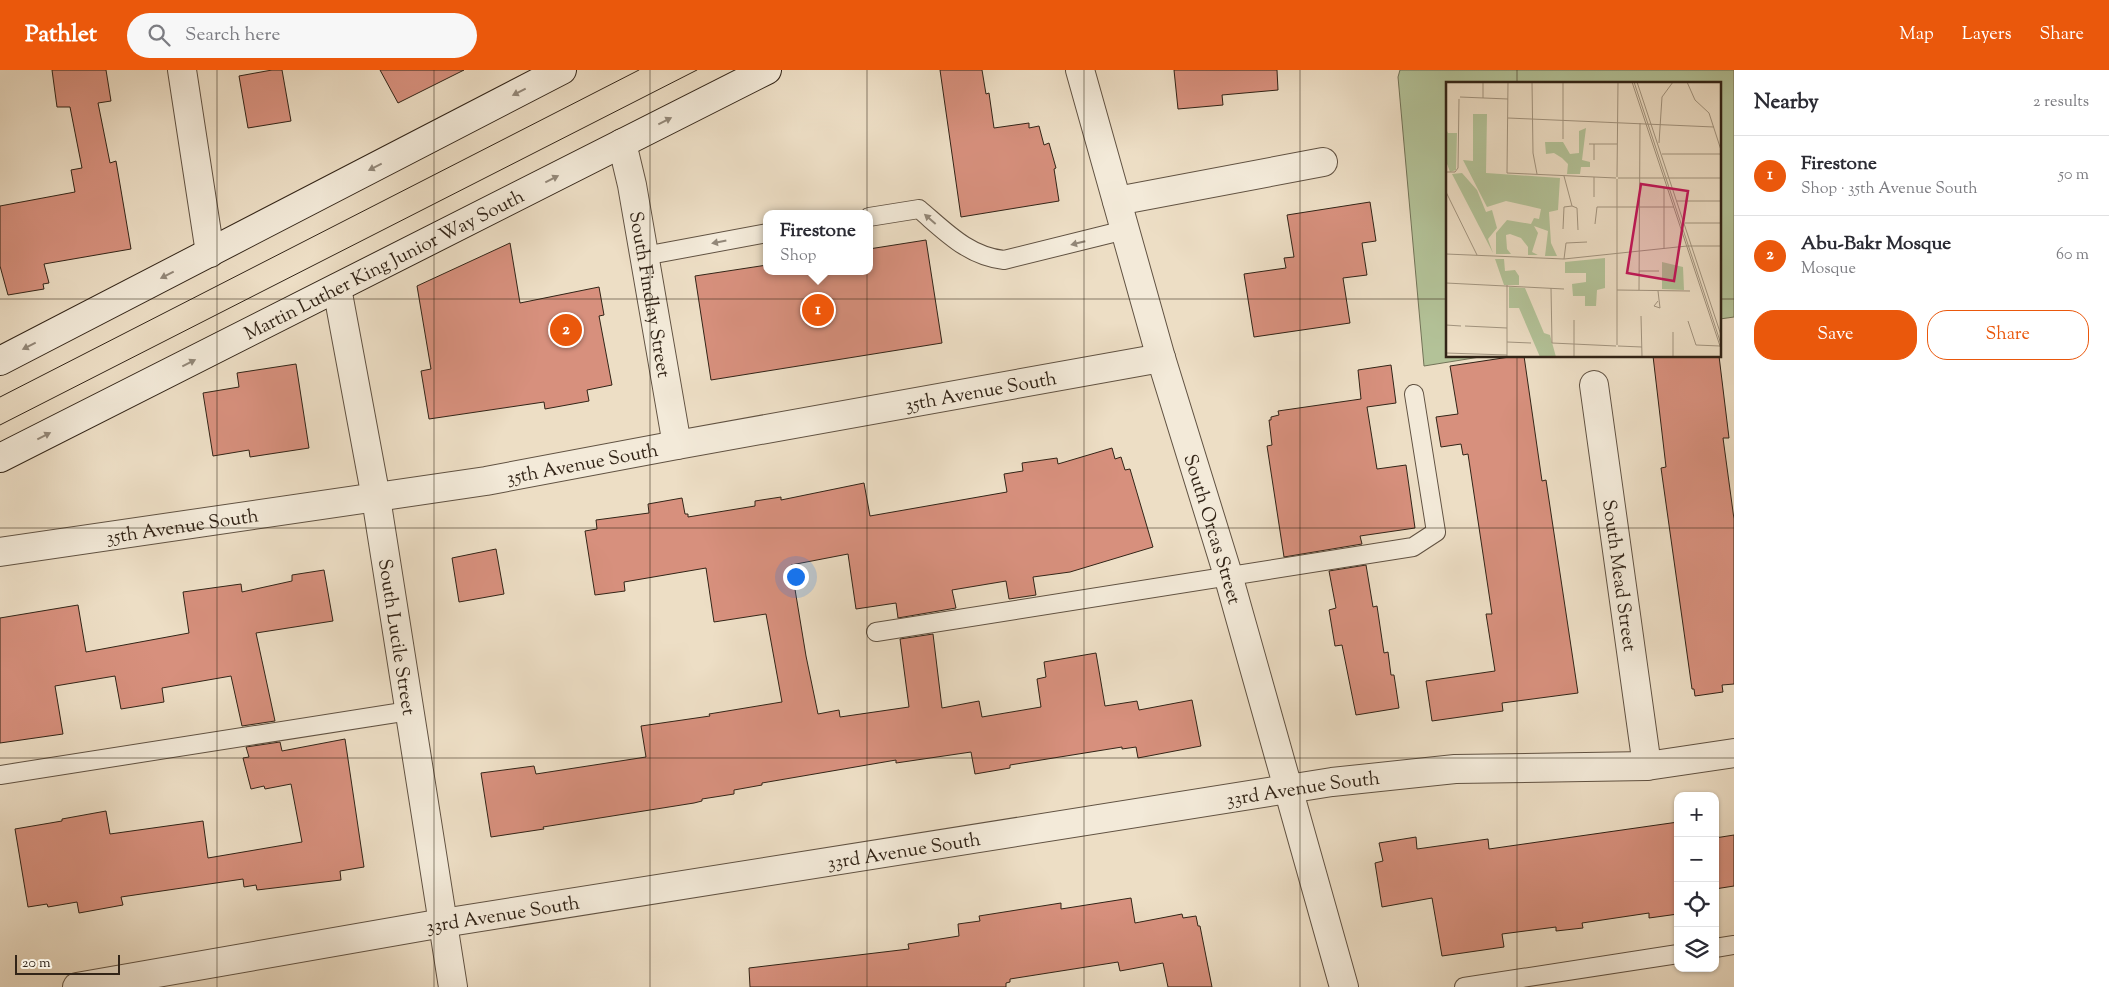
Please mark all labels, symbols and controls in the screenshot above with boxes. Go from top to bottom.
search box [127,13,477,58]
text: Pathlet [25,18,97,52]
icon: search [145,21,173,49]
text: Search here [185,22,280,49]
text: Map [1899,22,1934,48]
text: Layers [1962,22,2012,48]
text: Share [2040,22,2084,48]
inset map [1446,82,1722,358]
one-way arrow [512,88,526,96]
text: Nearby [1754,88,1819,118]
text: 2 results [2033,91,2089,114]
one-way arrow [658,117,672,125]
text: Firestone [1801,151,1877,178]
one-way arrow [368,163,382,171]
text: 1 [1767,164,1773,187]
text: 50 m [2058,164,2089,187]
one-way arrow [545,174,559,182]
text: Shop · 35th Avenue South [1801,178,1978,201]
street label: Martin Luther King Junior Way South [240,184,530,348]
street label: South Findlay Street [621,209,676,380]
popup [763,210,873,275]
one-way arrow [924,213,937,224]
text: Firestone [780,218,856,245]
text: Abu-Bakr Mosque [1801,231,1951,258]
one-way arrow [711,238,727,246]
one-way arrow [1070,239,1085,247]
text: 2 [1766,244,1774,267]
text: 60 m [2056,244,2089,267]
text: Shop [780,245,816,268]
text: Mosque [1801,258,1856,281]
one-way arrow [160,271,174,279]
pin: 1 [802,291,834,329]
button: Save [1754,310,1917,360]
button: Share [1927,310,2089,360]
pin: 2 [550,311,582,349]
one-way arrow [21,342,36,350]
one-way arrow [181,358,196,367]
street label: 35th Avenue South [903,366,1059,420]
one-way arrow [36,432,51,440]
street label: 35th Avenue South [505,438,661,493]
street label: South Orcas Street [1175,451,1247,608]
street label: South Mead Street [1594,498,1642,654]
street label: 35th Avenue South [104,503,260,552]
street label: South Lucile Street [370,557,421,718]
your location [783,564,809,590]
street label: 33rd Avenue South [1224,766,1381,815]
map controls [1674,792,1719,972]
button: + [1674,792,1719,837]
street label: 33rd Avenue South [825,827,983,878]
button: − [1674,837,1719,882]
button: locate [1674,882,1719,927]
street label: 33rd Avenue South [424,891,582,942]
button: layers [1674,927,1719,972]
scale bar [15,952,120,975]
text: 20 m [22,954,51,974]

